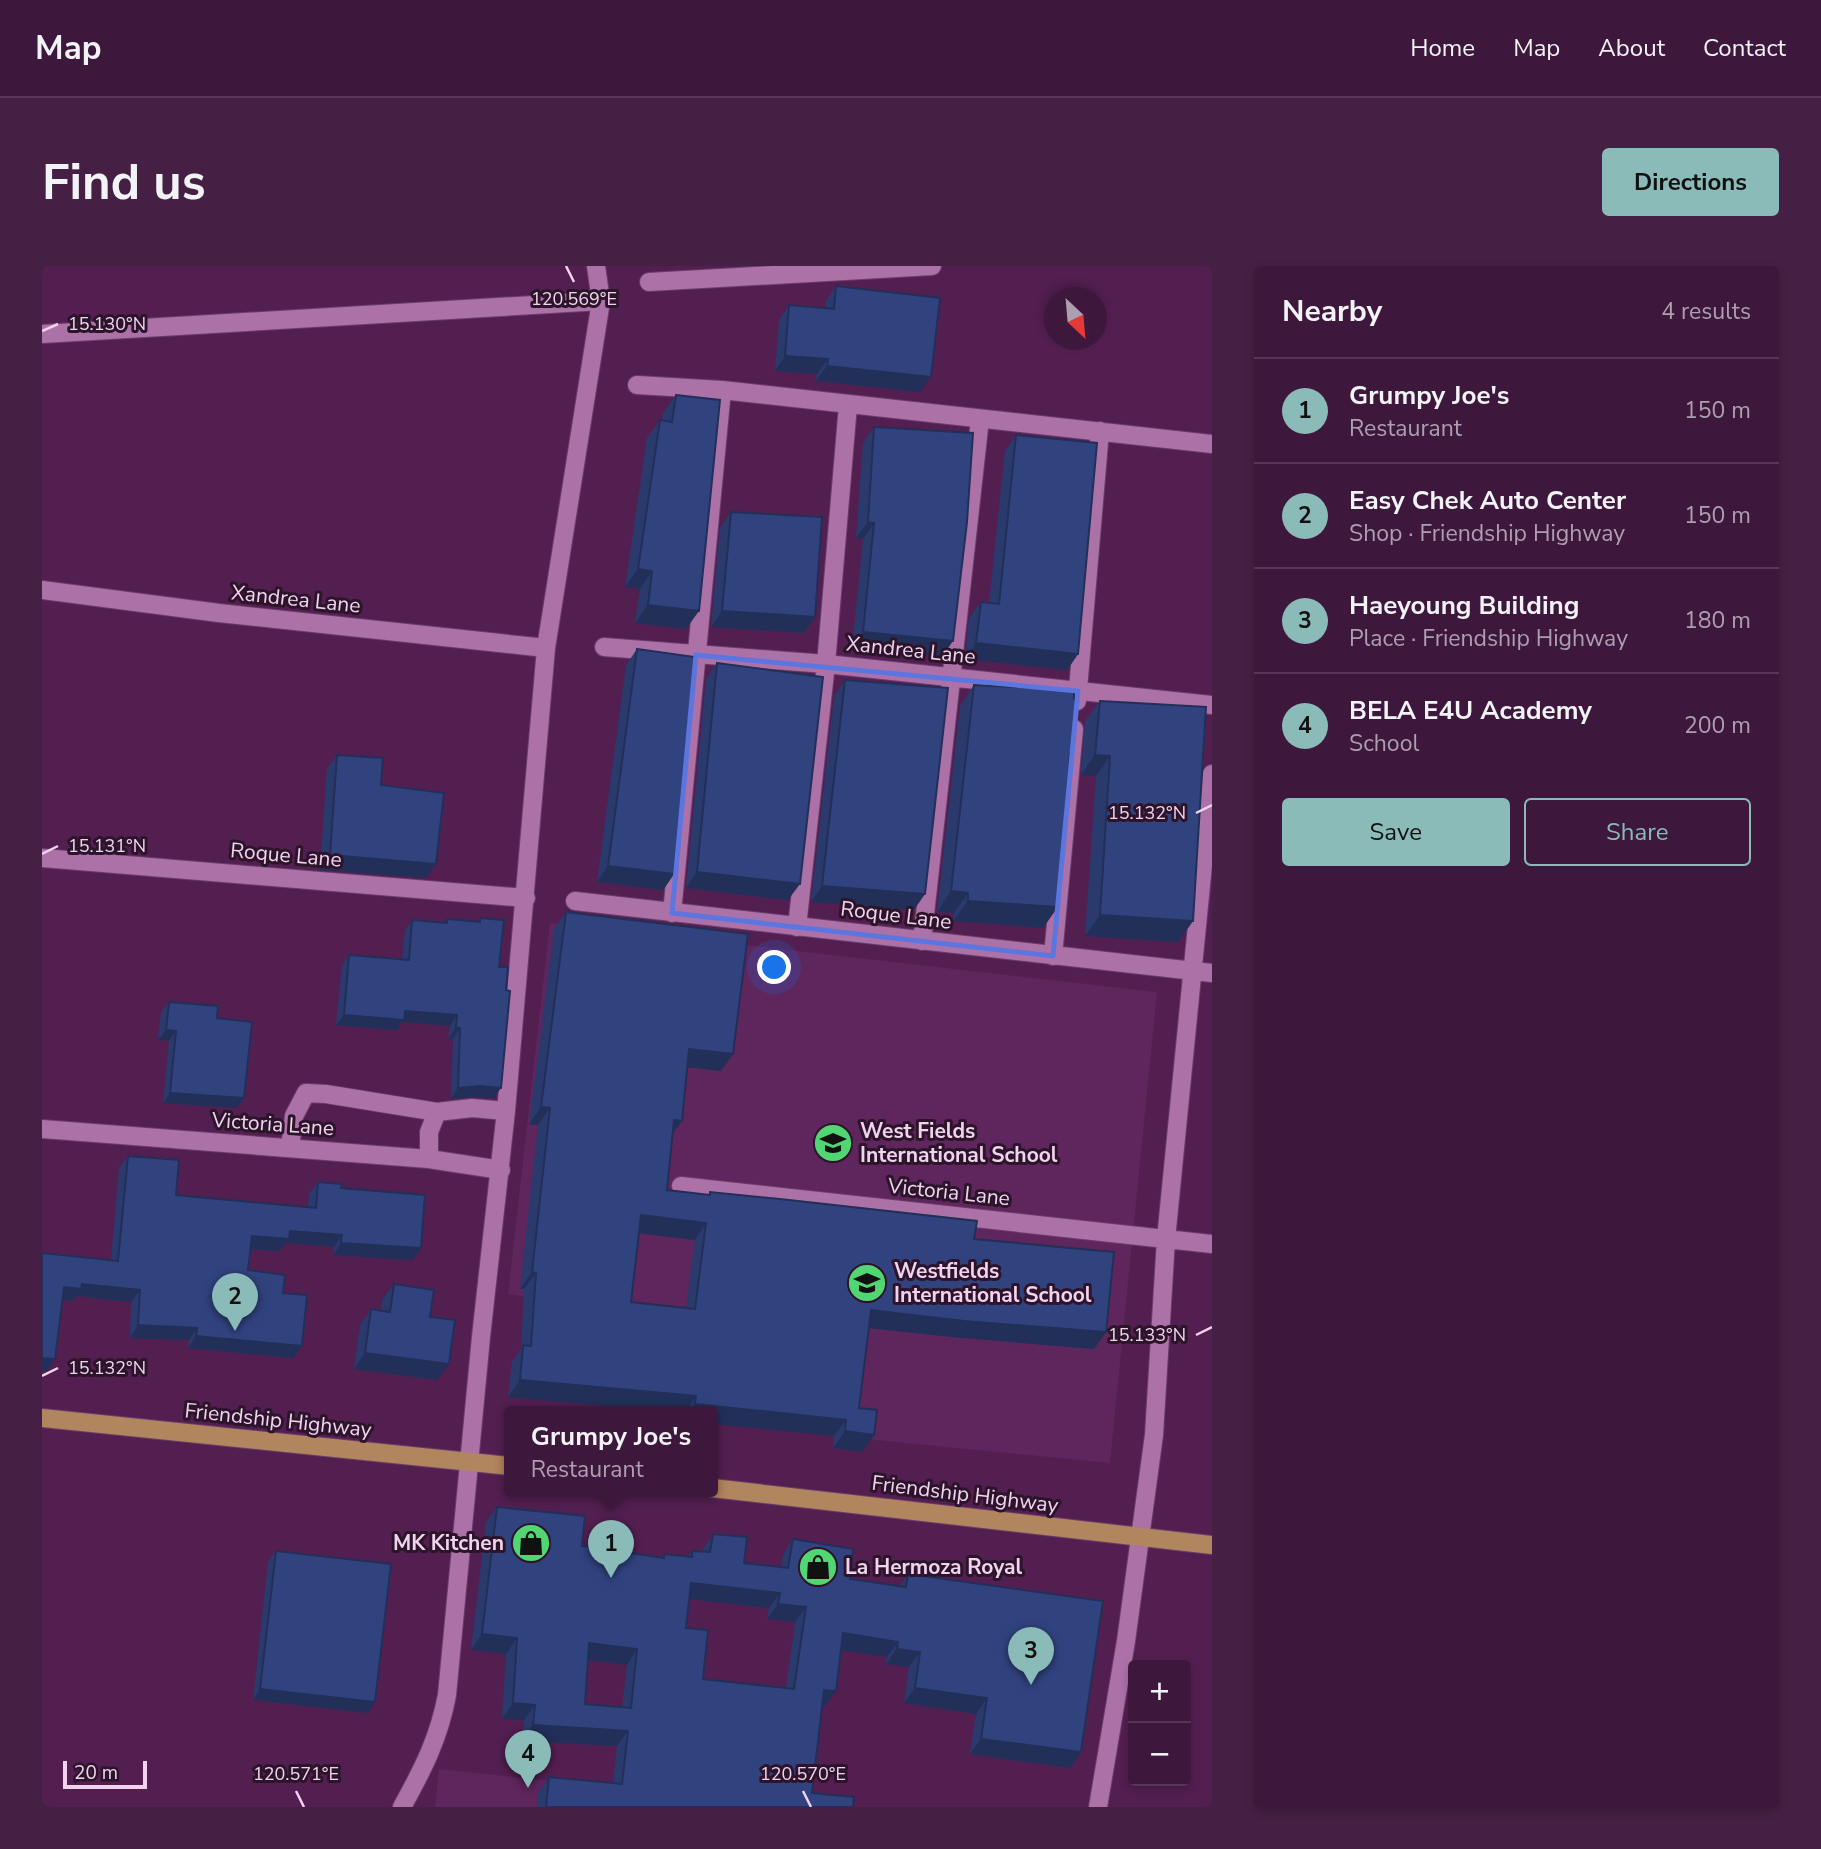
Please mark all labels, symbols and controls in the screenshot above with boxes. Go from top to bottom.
text: Map [35,26,102,71]
text: Home [1410,32,1475,64]
text: Map [1513,32,1560,64]
text: About [1598,32,1665,64]
text: Contact [1703,32,1786,64]
button: Directions [1602,148,1779,216]
text: Find us [42,149,206,216]
text: 120.569°E [531,287,617,311]
north arrow [1044,287,1107,350]
text: Nearby [1282,291,1382,332]
text: 4 results [1661,296,1751,327]
text: 15.130°N [68,312,146,336]
text: Grumpy Joe's [1349,378,1510,413]
text: 1 [1298,395,1312,426]
text: 150 m [1684,395,1751,426]
text: Restaurant [1349,413,1462,444]
text: Easy Chek Auto Center [1349,483,1626,518]
text: 2 [1298,500,1312,531]
text: 150 m [1684,500,1751,531]
text: Shop · Friendship Highway [1349,518,1625,549]
street label: Xandrea Lane [230,578,362,620]
text: Haeyoung Building [1349,588,1579,623]
text: 3 [1298,605,1312,636]
text: 180 m [1684,605,1751,636]
text: Place · Friendship Highway [1349,623,1628,654]
street label: Xandrea Lane [845,629,977,671]
text: BELA E4U Academy [1349,693,1592,728]
text: 4 [1298,710,1312,741]
text: 200 m [1684,710,1751,741]
text: School [1349,728,1419,759]
button: Save [1282,798,1510,866]
button: Share [1524,798,1751,866]
text: 15.132°N [1108,801,1186,825]
text: 15.131°N [68,834,146,858]
street label: Roque Lane [229,836,343,874]
street label: Roque Lane [839,894,953,936]
your location [757,950,791,984]
street label: Victoria Lane [210,1106,335,1142]
place label: West Fields International School [860,1117,1058,1169]
school or university icon: West Fields International School [812,1122,854,1164]
street label: Victoria Lane [886,1172,1011,1212]
place label: Westfields International School [894,1257,1092,1309]
school or university icon: Westfields International School [846,1262,888,1304]
pin: 2 [212,1273,258,1331]
text: 15.133°N [1108,1323,1186,1347]
text: 15.132°N [68,1356,146,1380]
street label: Friendship Highway [183,1396,373,1444]
popup [504,1406,718,1497]
text: Grumpy Joe's [531,1419,691,1454]
text: Restaurant [531,1454,644,1485]
street label: Friendship Highway [870,1469,1060,1519]
pin: 1 [588,1520,634,1578]
shop icon: MK Kitchen [510,1522,552,1564]
place label: MK Kitchen [393,1529,504,1557]
shop icon: La Hermoza Royal [797,1546,839,1588]
place label: La Hermoza Royal [845,1553,1022,1581]
pin: 3 [1008,1627,1054,1685]
map controls [1128,1660,1191,1786]
button: + [1128,1660,1191,1723]
button: − [1128,1723,1191,1786]
pin: 4 [505,1730,551,1788]
scale bar [63,1758,147,1790]
text: 20 m [74,1760,118,1786]
text: 120.571°E [253,1762,339,1786]
text: 120.570°E [760,1762,846,1786]

